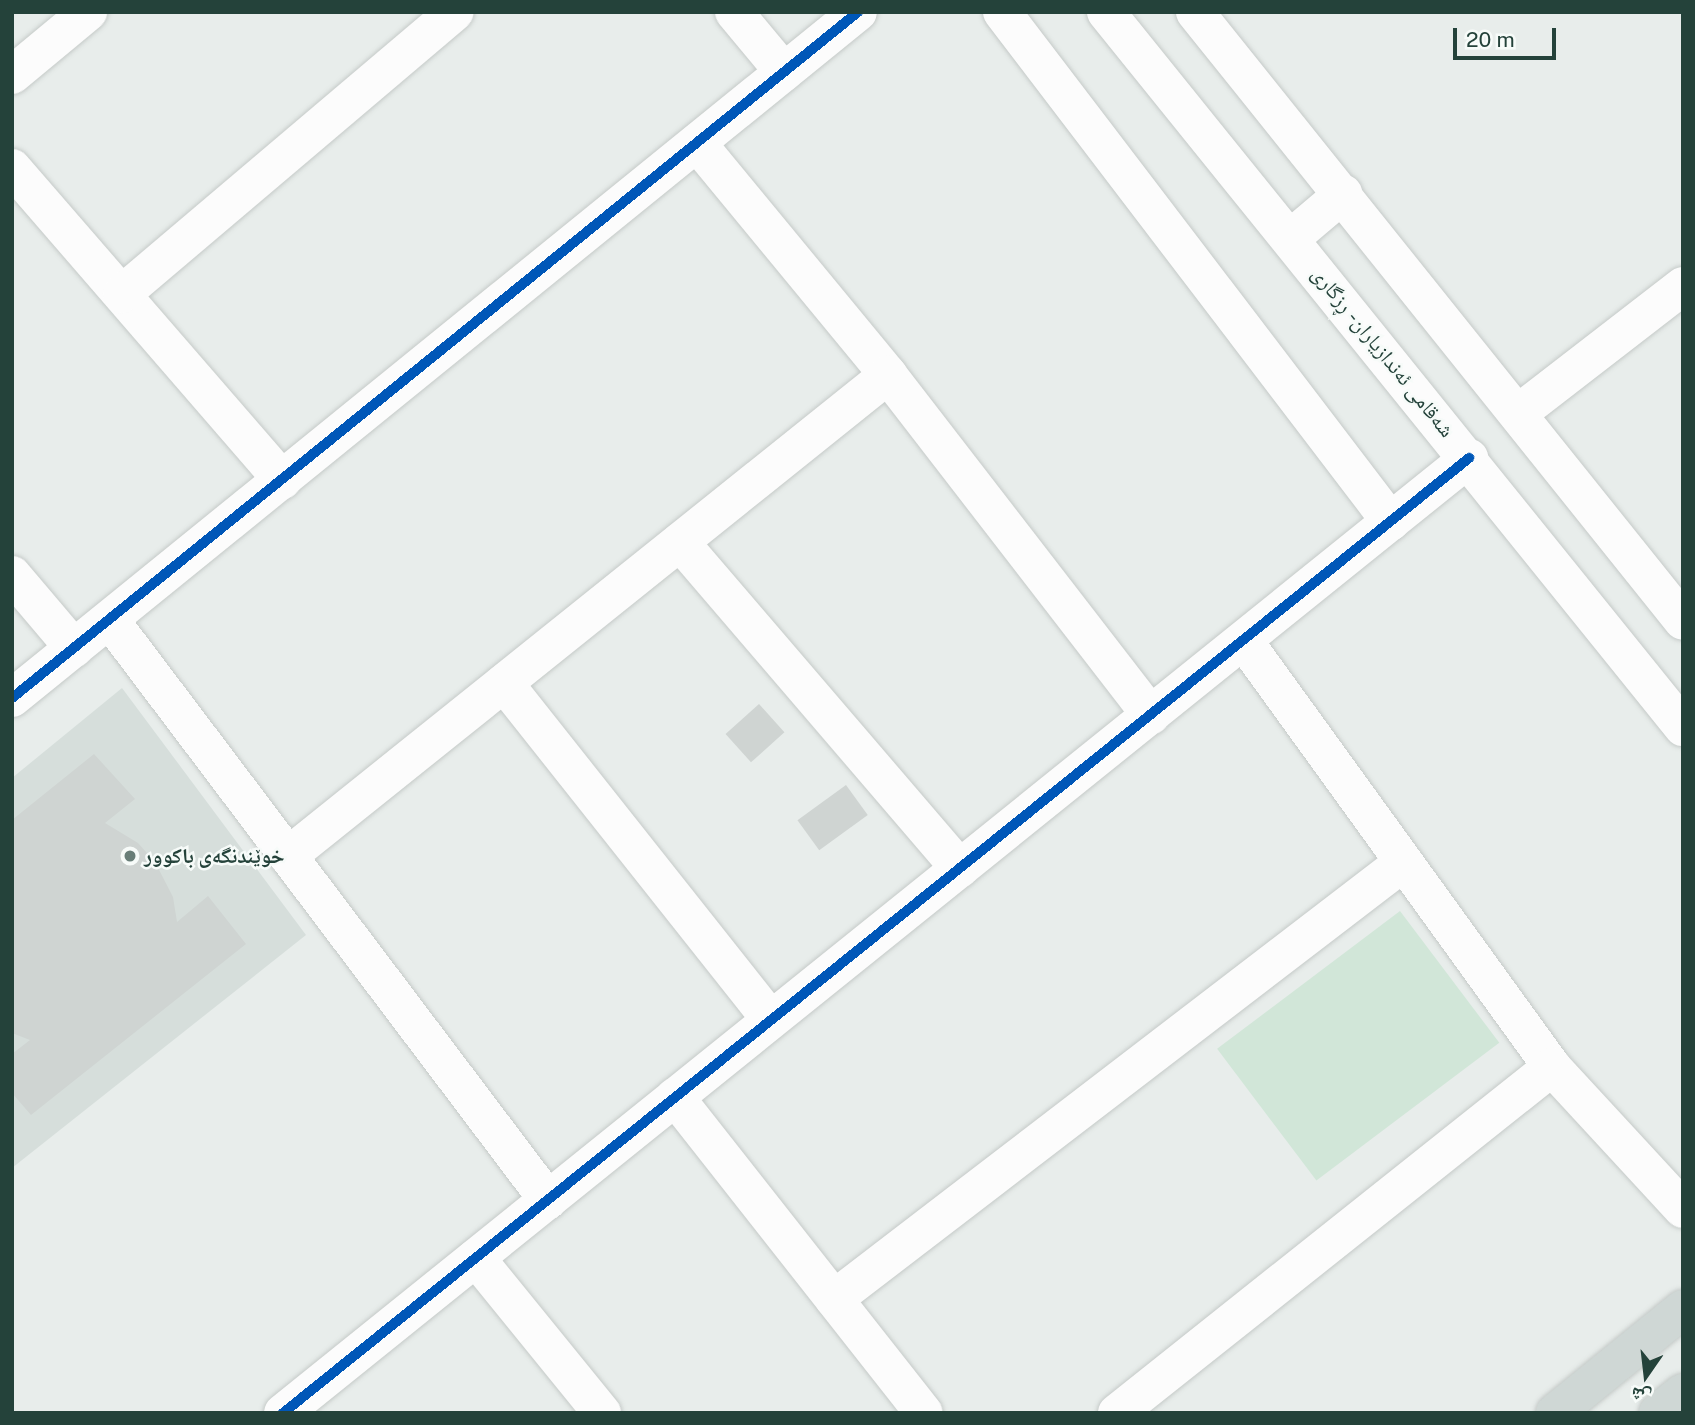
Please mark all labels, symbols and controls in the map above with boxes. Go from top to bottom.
scale bar [1457,14,1560,58]
text: 20 m [1466,27,1515,52]
street label: شەقامی ئەندازیاران - ڕزگاری [1305,259,1461,445]
place label: خوێندنگەی باکوور [144,843,285,869]
marker: خوێندنگەی باکوور [122,848,138,864]
north arrow [1611,1341,1681,1411]
text: ش [1628,1383,1653,1409]

